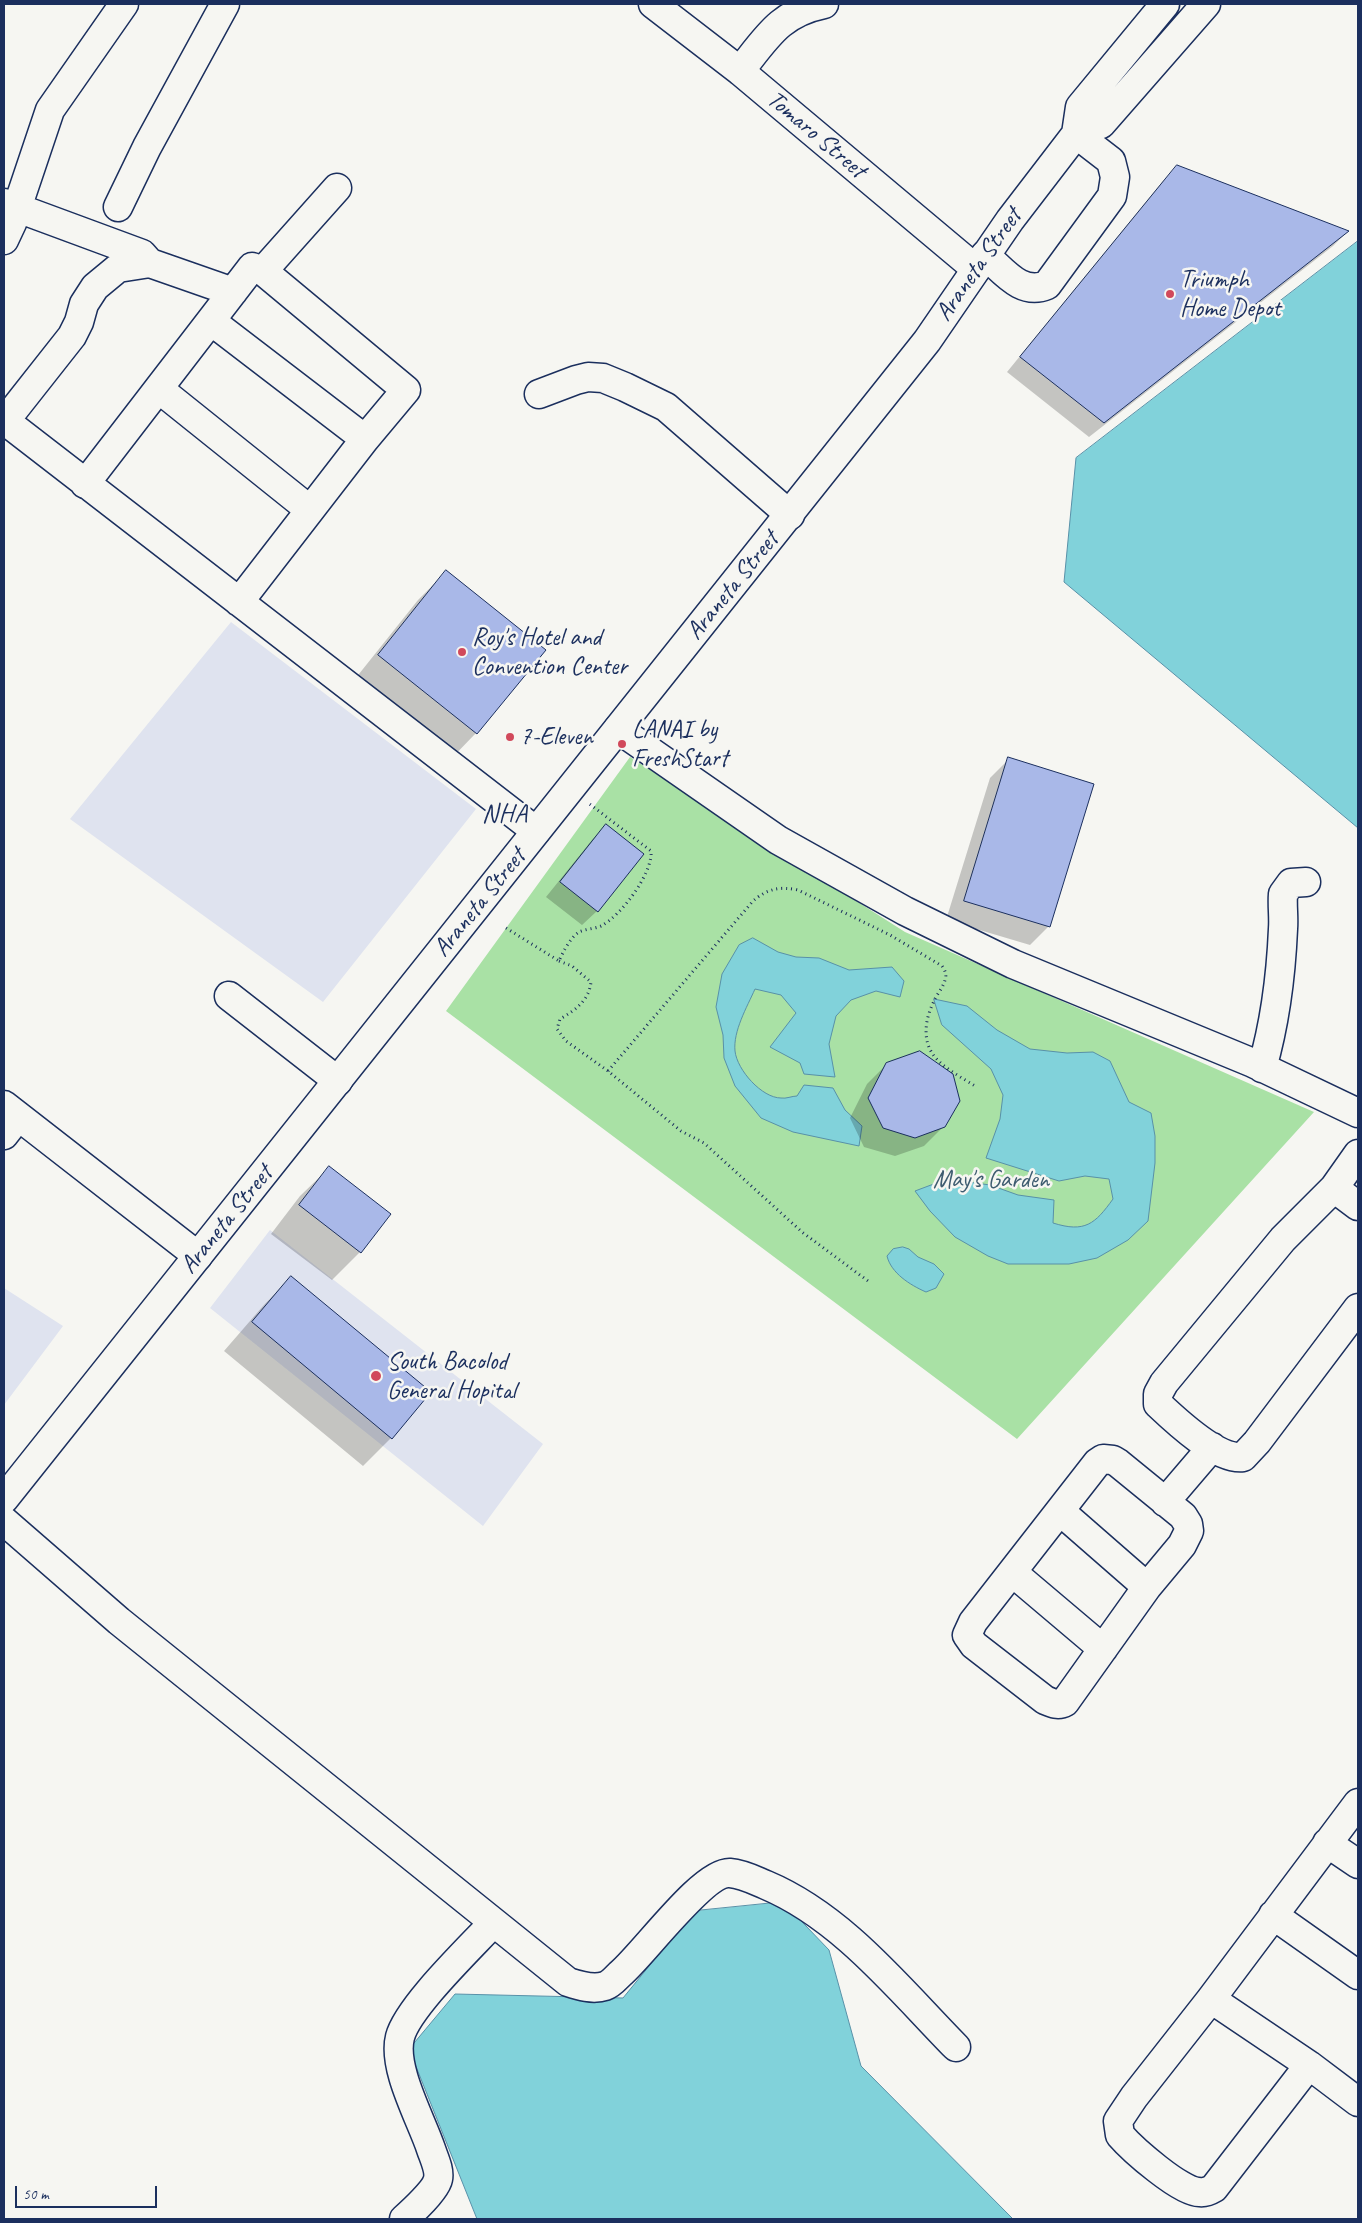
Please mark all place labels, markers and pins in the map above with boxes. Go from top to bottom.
place label: Triumph Home Depot [1180,265,1280,324]
marker: Triumph Home Depot [1164,288,1176,300]
place label: Roy's Hotel and Convention Center [472,623,627,682]
marker: Roy's Hotel and Convention Center [456,646,468,658]
place label: LANAI by FreshStart [632,715,728,774]
place label: 7-Eleven [520,722,593,752]
marker: 7-Eleven [504,731,516,743]
marker: LANAI by FreshStart [616,738,628,750]
place label: South Bacolod General Hopital [387,1347,516,1406]
marker: South Bacolod General Hopital [369,1369,383,1383]

